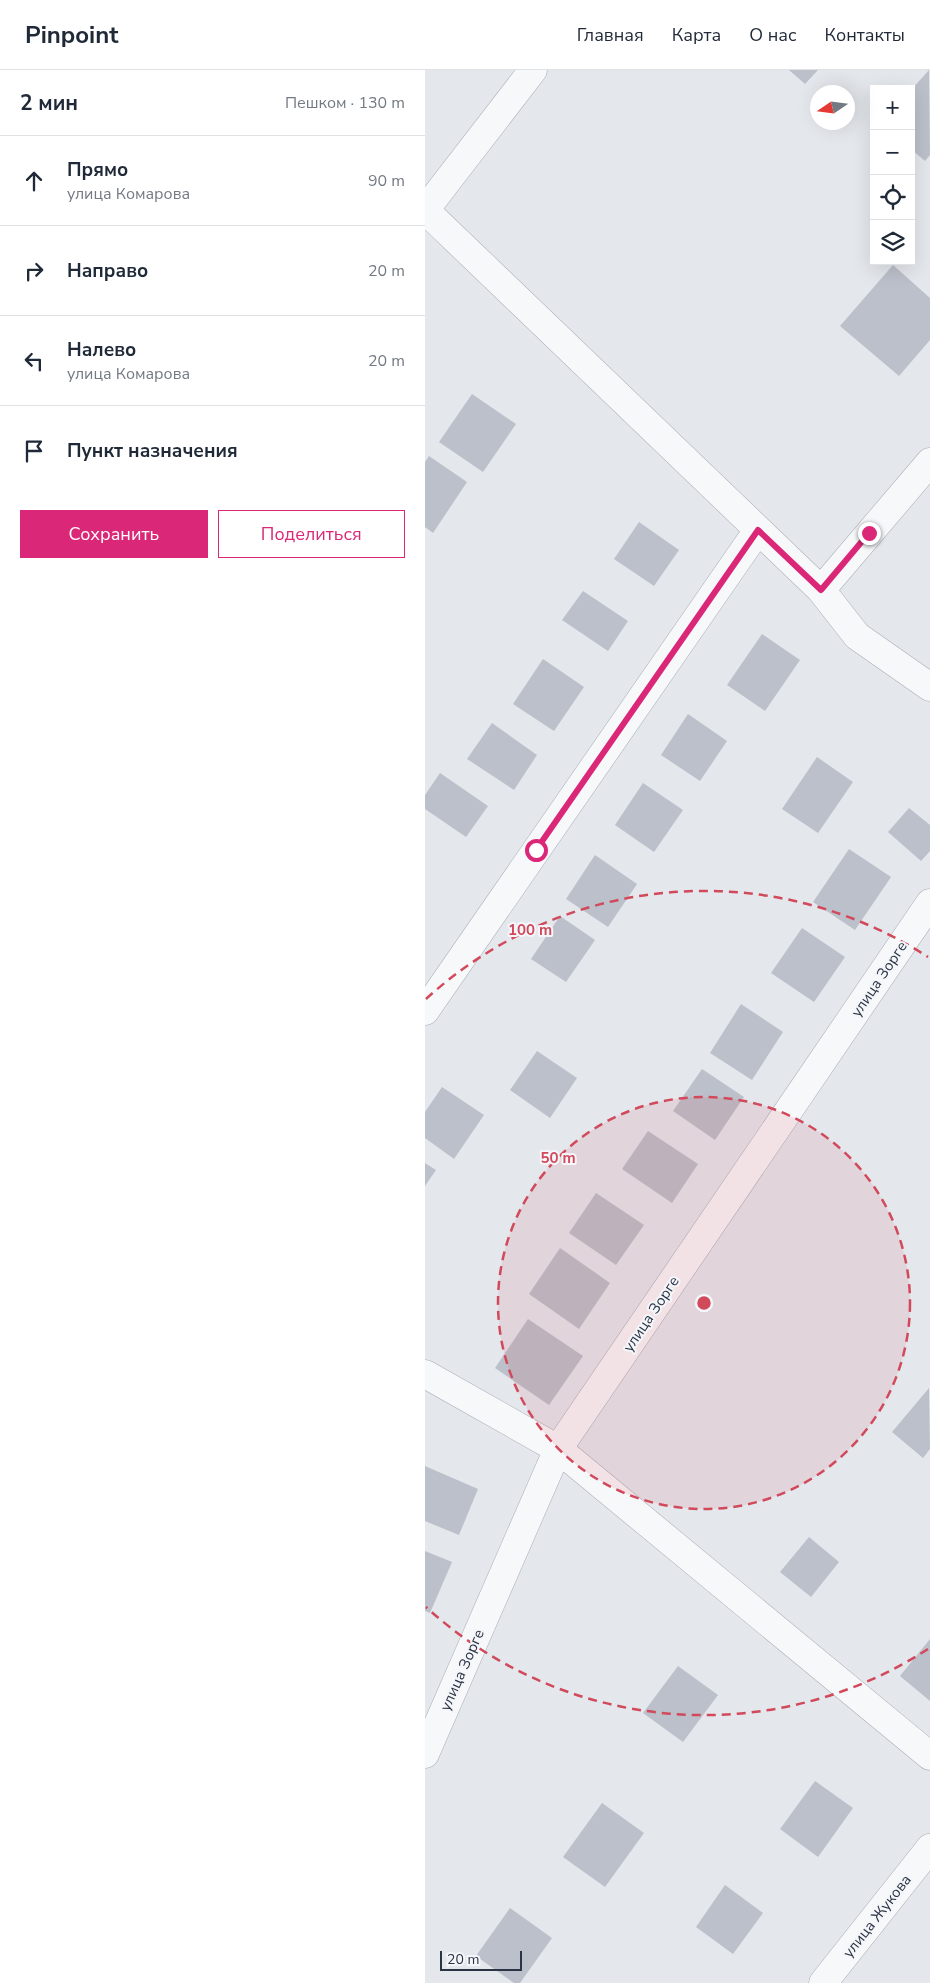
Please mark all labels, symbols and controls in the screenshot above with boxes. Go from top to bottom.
text: Pinpoint [25,19,118,51]
text: Главная [577,23,644,47]
text: Карта [672,23,721,47]
text: О нас [749,23,797,47]
text: Контакты [825,23,905,47]
north arrow [810,85,855,130]
map controls [870,85,915,265]
button: + [870,85,915,130]
text: 2 мин [20,89,78,117]
text: Пешком · 130 m [285,92,405,114]
button: − [870,130,915,175]
text: Прямо [67,157,128,183]
icon: ahead [20,167,48,195]
text: 90 m [368,170,405,192]
button: locate [870,175,915,220]
text: улица Комарова [67,183,190,205]
button: layers [870,220,915,265]
icon: right [20,257,48,285]
text: Направо [67,258,148,284]
text: 20 m [368,260,405,282]
text: Налево [67,337,136,363]
icon: left [20,347,48,375]
text: 20 m [368,350,405,372]
text: улица Комарова [67,363,190,385]
icon: arrive [20,437,48,465]
text: Пункт назначения [67,438,238,464]
button: Сохранить [20,510,208,558]
button: Поделиться [218,510,405,558]
route end [858,522,881,545]
route start [525,839,548,862]
text: 100 m [508,920,552,940]
street label: улица Зорге [846,937,912,1021]
text: 50 m [540,1148,576,1168]
street label: улица Зорге [618,1272,684,1356]
centre of rings [695,1294,713,1312]
street label: улица Зорге [435,1626,489,1714]
street label: улица Жукова [838,1870,916,1962]
scale bar [440,1948,523,1971]
text: 20 m [447,1950,479,1969]

